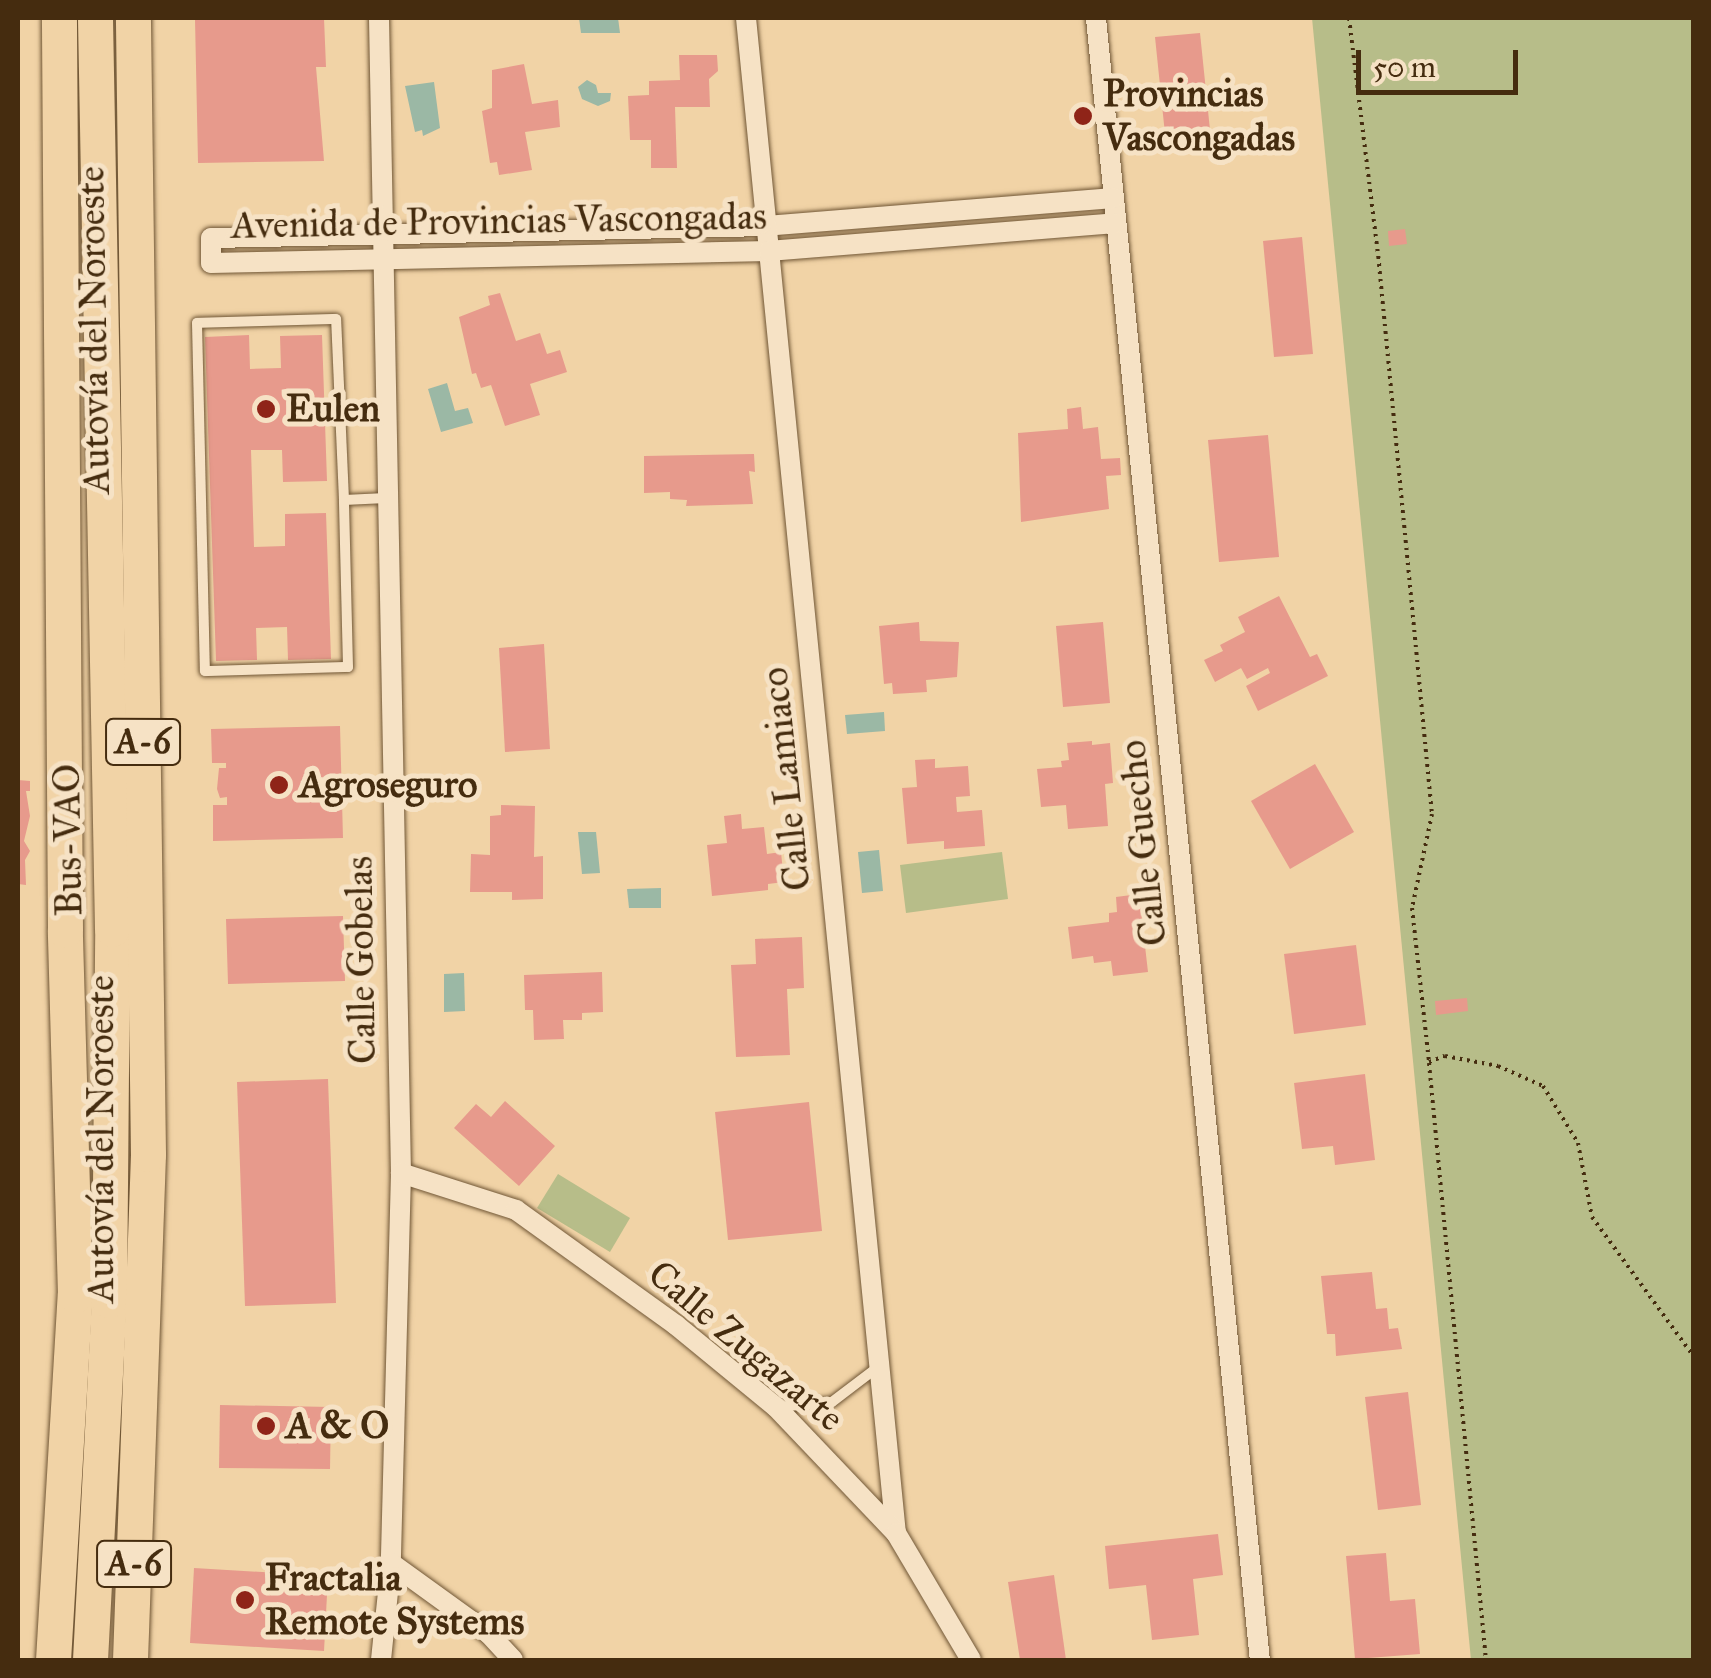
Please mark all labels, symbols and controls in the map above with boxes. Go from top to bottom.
scale bar [1361,30,1524,92]
text: 50 m [1373,49,1436,85]
place label: Provincias Vascongadas [1103,71,1295,160]
marker: Provincias Vascongadas [1072,105,1094,127]
street label: Autovía del Noroeste [68,166,120,494]
street label: Avenida de Provincias Vascongadas [231,194,767,248]
place label: Eulen [286,386,380,432]
marker: Eulen [255,398,277,420]
street label: Calle Lamiaco [752,665,820,893]
road number: A-6 [103,712,183,772]
street label: Calle Guecho [1110,738,1176,948]
place label: Agroseguro [299,762,477,808]
street label: Bus-VAO [44,763,92,917]
marker: Agroseguro [268,774,290,796]
street label: Calle Gobelas [336,856,386,1064]
street label: Autovía del Noroeste [78,975,124,1303]
street label: Calle Zugazarte [639,1251,853,1441]
place label: A & O [286,1403,389,1449]
marker: A & O [255,1415,277,1437]
road number: A-6 [94,1534,174,1594]
place label: Fractalia Remote Systems [265,1555,524,1645]
marker: Fractalia Remote Systems [234,1589,256,1611]

